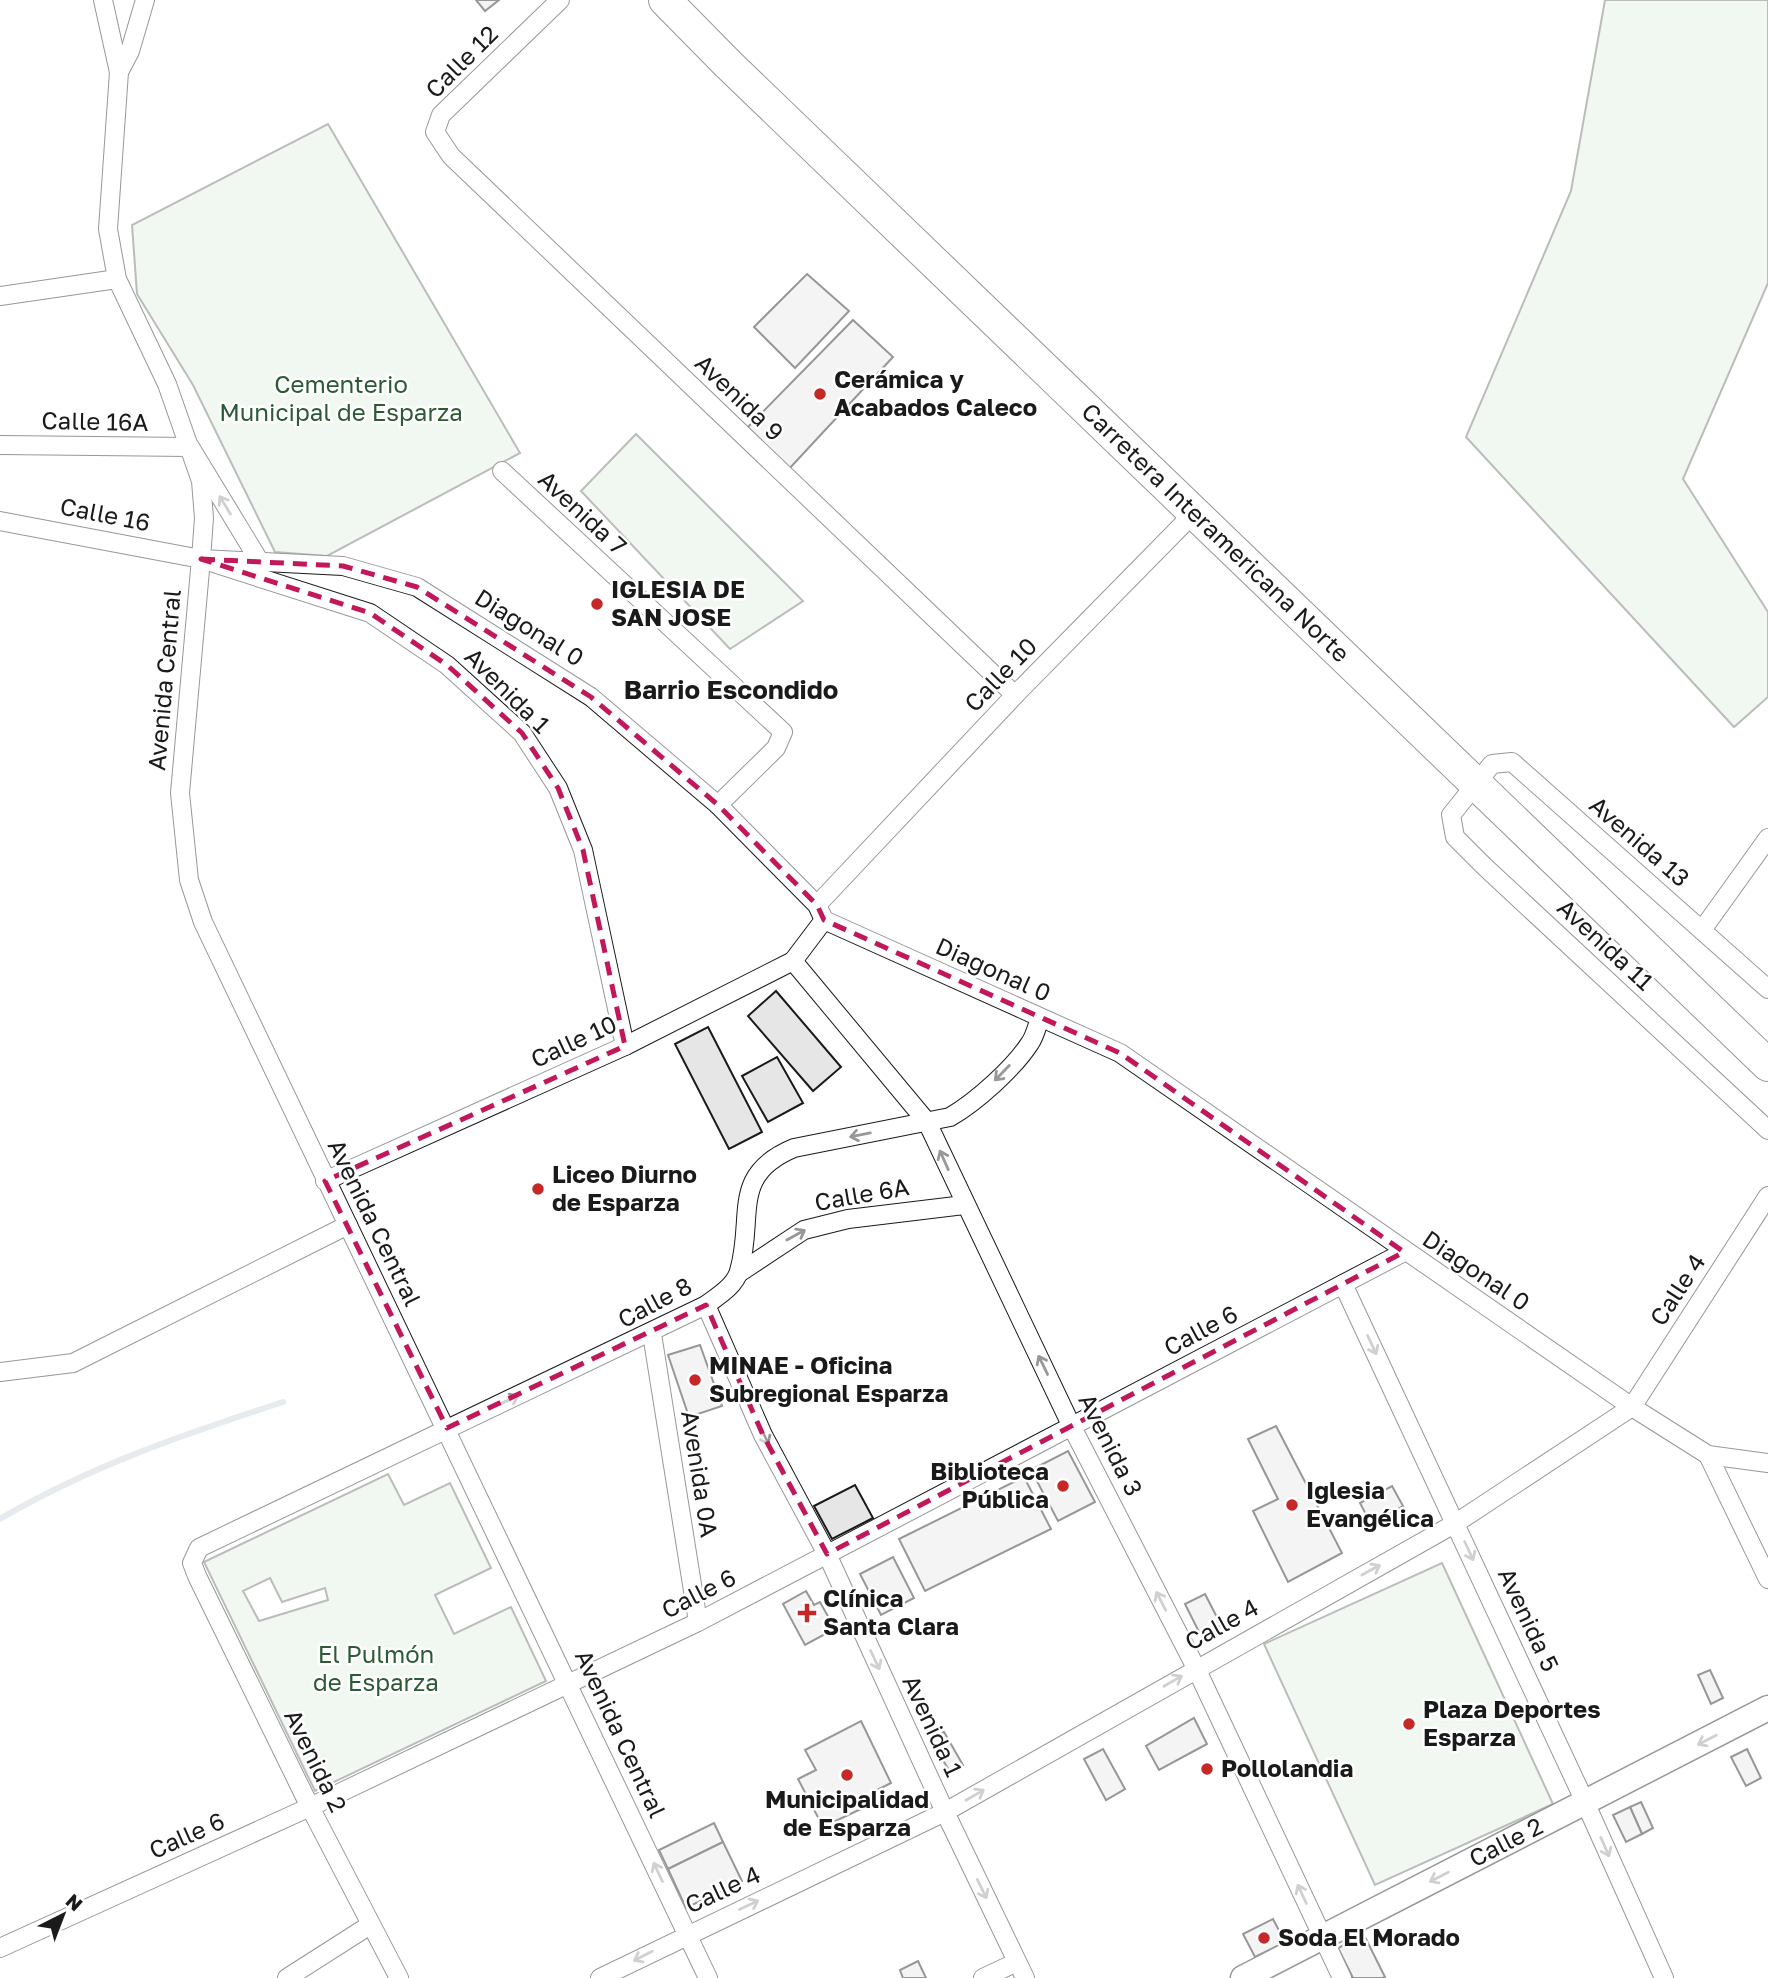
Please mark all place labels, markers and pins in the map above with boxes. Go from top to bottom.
place label: Cerámica y Acabados Caleco [834,364,1037,421]
marker: Cerámica y Acabados Caleco [812,386,828,402]
place label: IGLESIA DE SAN JOSE [611,574,745,631]
marker: IGLESIA DE SAN JOSE [589,596,605,612]
place label: Liceo Diurno de Esparza [552,1159,697,1216]
marker: Liceo Diurno de Esparza [530,1181,546,1197]
place label: MINAE - Oficina Subregional Esparza [709,1350,948,1407]
marker: MINAE - Oficina Subregional Esparza [687,1372,703,1388]
place label: Biblioteca Pública [930,1456,1049,1513]
place label: Iglesia Evangélica [1306,1475,1434,1532]
marker: Biblioteca Pública [1055,1478,1071,1494]
marker: Iglesia Evangélica [1284,1497,1300,1513]
place label: Clínica Santa Clara [823,1583,959,1640]
marker: Clínica Santa Clara [797,1603,817,1623]
place label: Plaza Deportes Esparza [1423,1694,1601,1751]
marker: Plaza Deportes Esparza [1401,1716,1417,1732]
place label: Pollolandia [1221,1753,1353,1782]
marker: Pollolandia [1199,1761,1215,1777]
marker: Municipalidad de Esparza [839,1767,855,1783]
place label: Municipalidad de Esparza [765,1784,929,1841]
place label: Soda El Morado [1278,1922,1460,1951]
marker: Soda El Morado [1256,1930,1272,1946]

